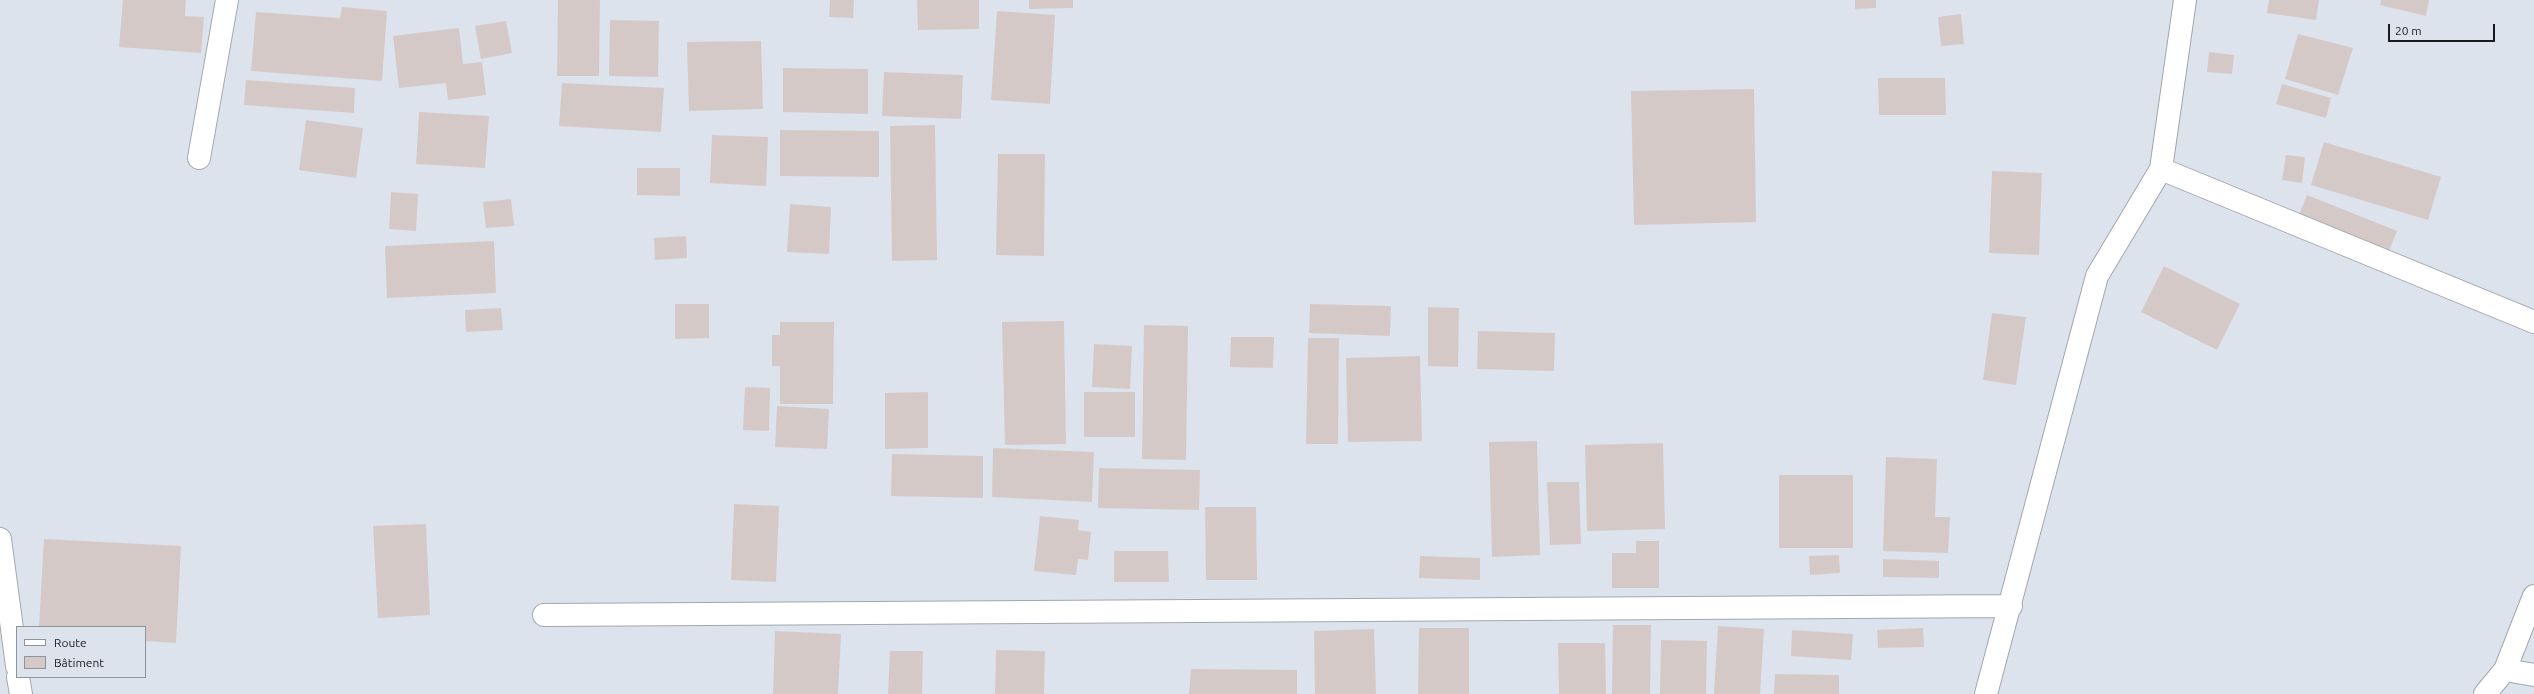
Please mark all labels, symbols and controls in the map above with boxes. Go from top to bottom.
scale bar [2390,16,2497,42]
text: 20 m [2395,24,2422,37]
legend [16,626,146,678]
text: Route [54,636,87,649]
text: Bâtiment [54,656,104,669]

